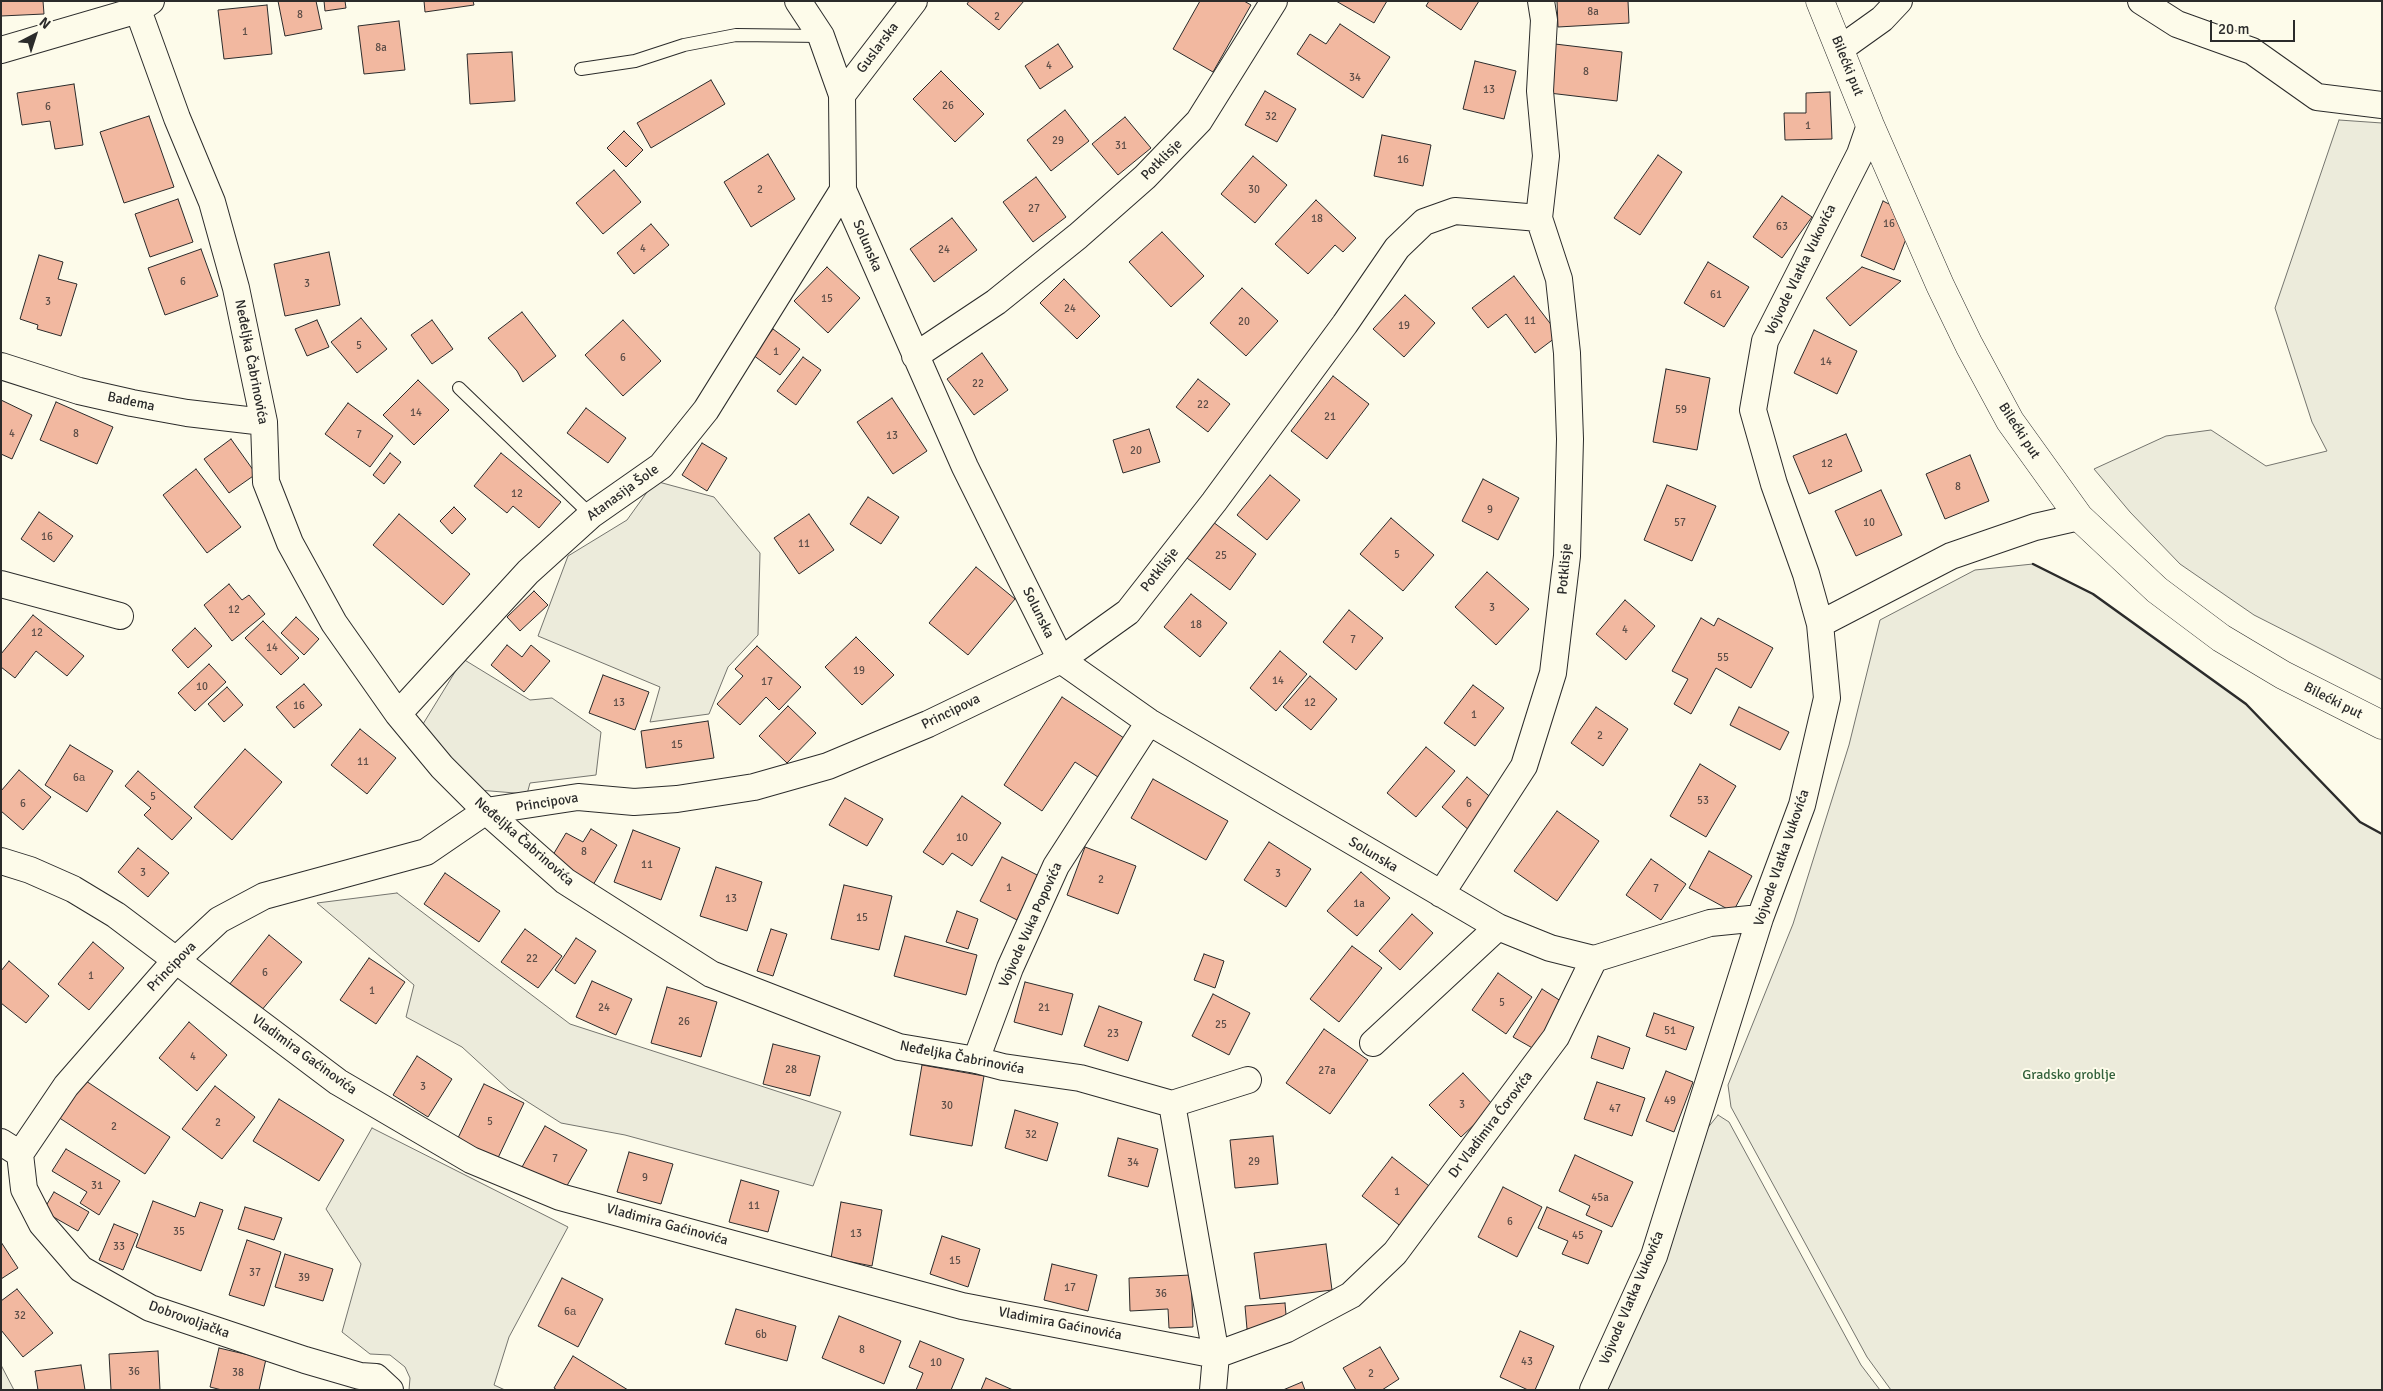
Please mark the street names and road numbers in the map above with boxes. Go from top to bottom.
street label: Guslarska [853,19,903,77]
street label: Bilećki put [1827,33,1867,99]
street label: Potklisje [1138,136,1186,184]
street label: Vojvode Vlatka Vukovića [1762,202,1840,338]
street label: Solunska [849,218,885,274]
street label: Neđeljka Čabrinovića [231,298,271,426]
street label: Badema [106,389,156,415]
street label: Bilećki put [1995,400,2043,462]
street label: Atanasija Šole [584,461,662,525]
street label: Potklisje [1554,543,1576,595]
street label: Potklisje [1138,545,1182,595]
street label: Solunska [1018,585,1058,641]
street label: Bilećki put [2301,679,2365,723]
street label: Principova [919,691,983,733]
street label: Vojvode Vlatka Vukovića [1751,787,1813,929]
street label: Principova [515,790,579,816]
street label: Neđeljka Čabrinovića [471,794,577,890]
street label: Solunska [1345,834,1401,876]
street label: Vojvode Vuka Popovića [996,860,1066,990]
street label: Principova [144,938,200,996]
street label: Vladimira Gaćinovića [248,1011,360,1099]
street label: Neđeljka Čabrinovića [898,1038,1026,1078]
street label: Dr Vladimira Ćorovića [1445,1068,1537,1182]
street label: Vladimira Gaćinovića [604,1201,730,1249]
street label: Vojvode Vlatka Vukovića [1596,1229,1668,1367]
street label: Dobrovoljačka [146,1298,232,1342]
street label: Vladimira Gaćinovića [997,1304,1123,1344]

